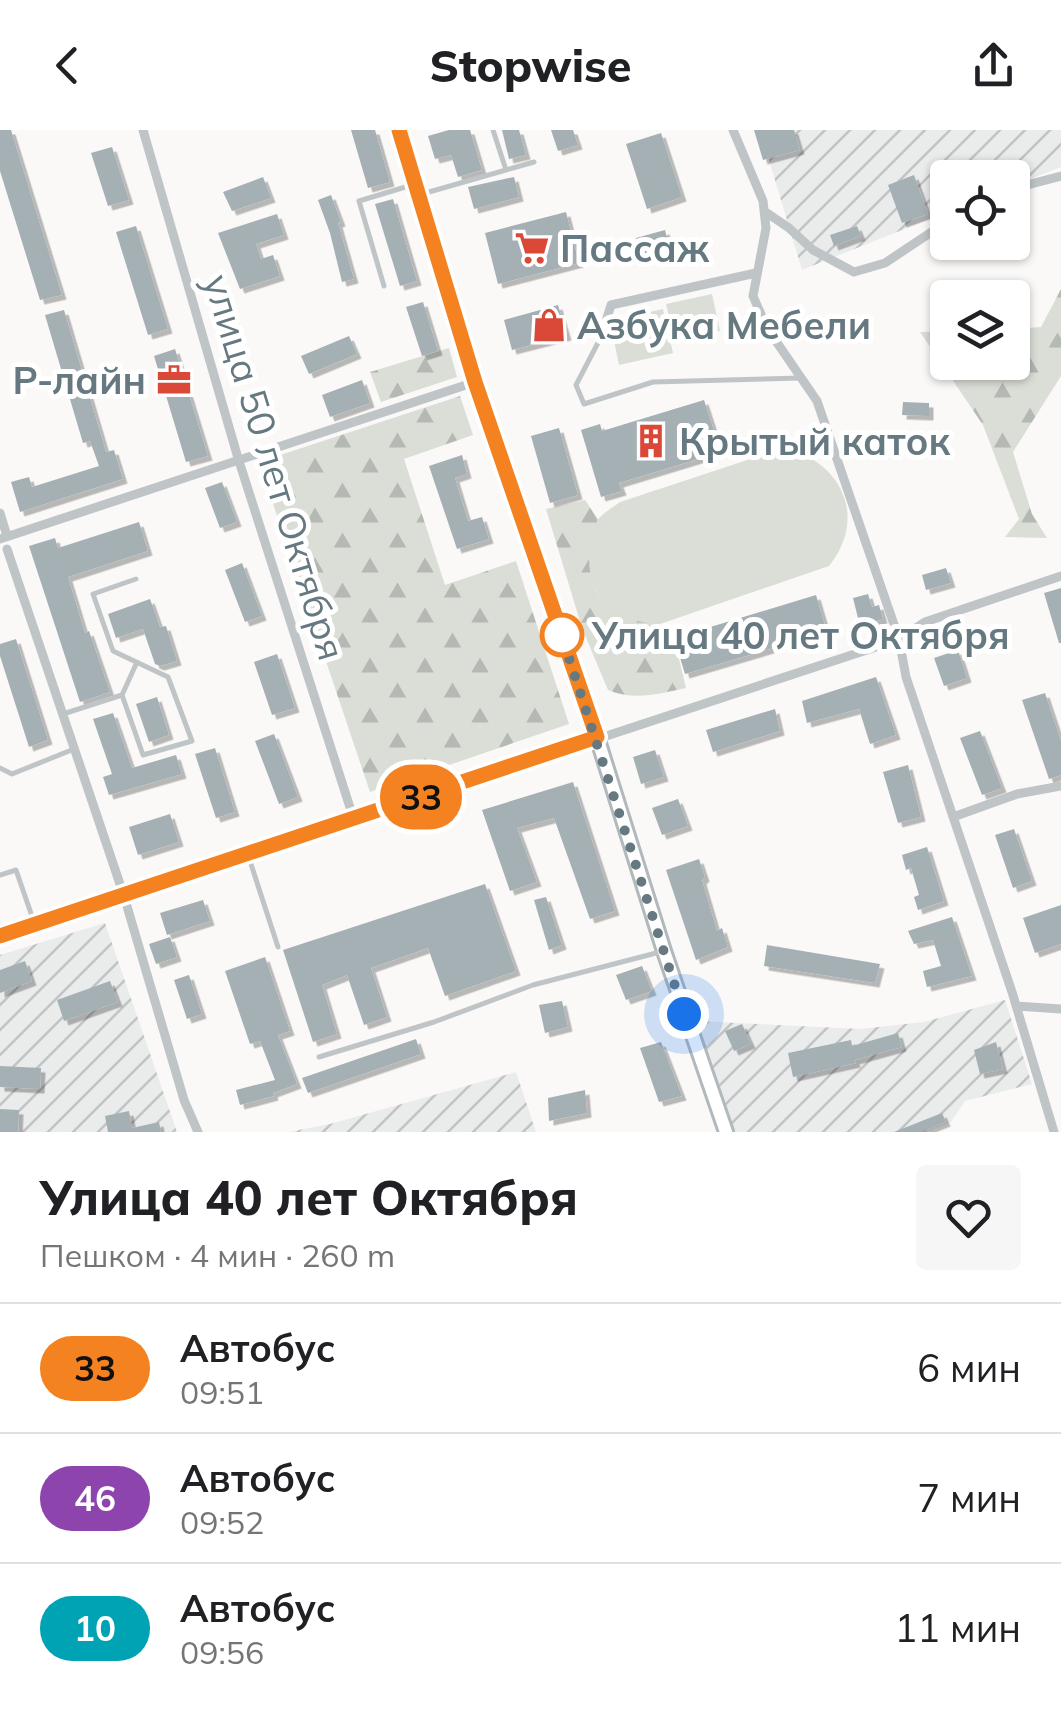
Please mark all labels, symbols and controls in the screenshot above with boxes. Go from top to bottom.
text: Stopwise [430,37,631,93]
icon: back [40,38,95,93]
icon: share [966,38,1021,93]
map controls [930,160,1030,380]
button: locate [930,160,1030,260]
place label: Пассаж [560,224,710,272]
supermarket icon: Пассаж [513,229,551,267]
street label: улица 50 лет Октября [193,268,357,666]
button: layers [930,280,1030,380]
place label: Азбука Мебели [577,301,871,349]
shop icon: Азбука Мебели [530,306,568,344]
place label: Р-лайн [13,356,146,404]
office icon: Р-лайн [155,361,193,399]
place label: Крытый каток [679,417,950,465]
building icon: Крытый каток [632,422,670,460]
place label: Улица 40 лет Октября [591,611,1010,659]
marker: Улица 40 лет Октября [541,614,583,656]
line badge: 33 [376,764,466,830]
text: 33 [400,775,442,819]
your location [659,989,709,1039]
button: heart [916,1165,1021,1270]
text: Улица 40 лет Октября [40,1167,578,1227]
text: Пешком · 4 мин · 260 m [40,1235,395,1275]
text: Автобус [180,1324,335,1372]
text: 6 мин [917,1344,1021,1392]
text: 33 [74,1346,116,1390]
text: 09:51 [180,1372,264,1412]
text: Автобус [180,1454,335,1502]
text: 7 мин [917,1474,1021,1522]
text: 46 [74,1476,116,1520]
text: 09:52 [180,1502,264,1542]
text: Автобус [180,1584,335,1632]
text: 11 мин [895,1604,1021,1652]
text: 10 [74,1606,116,1650]
text: 09:56 [180,1632,264,1672]

